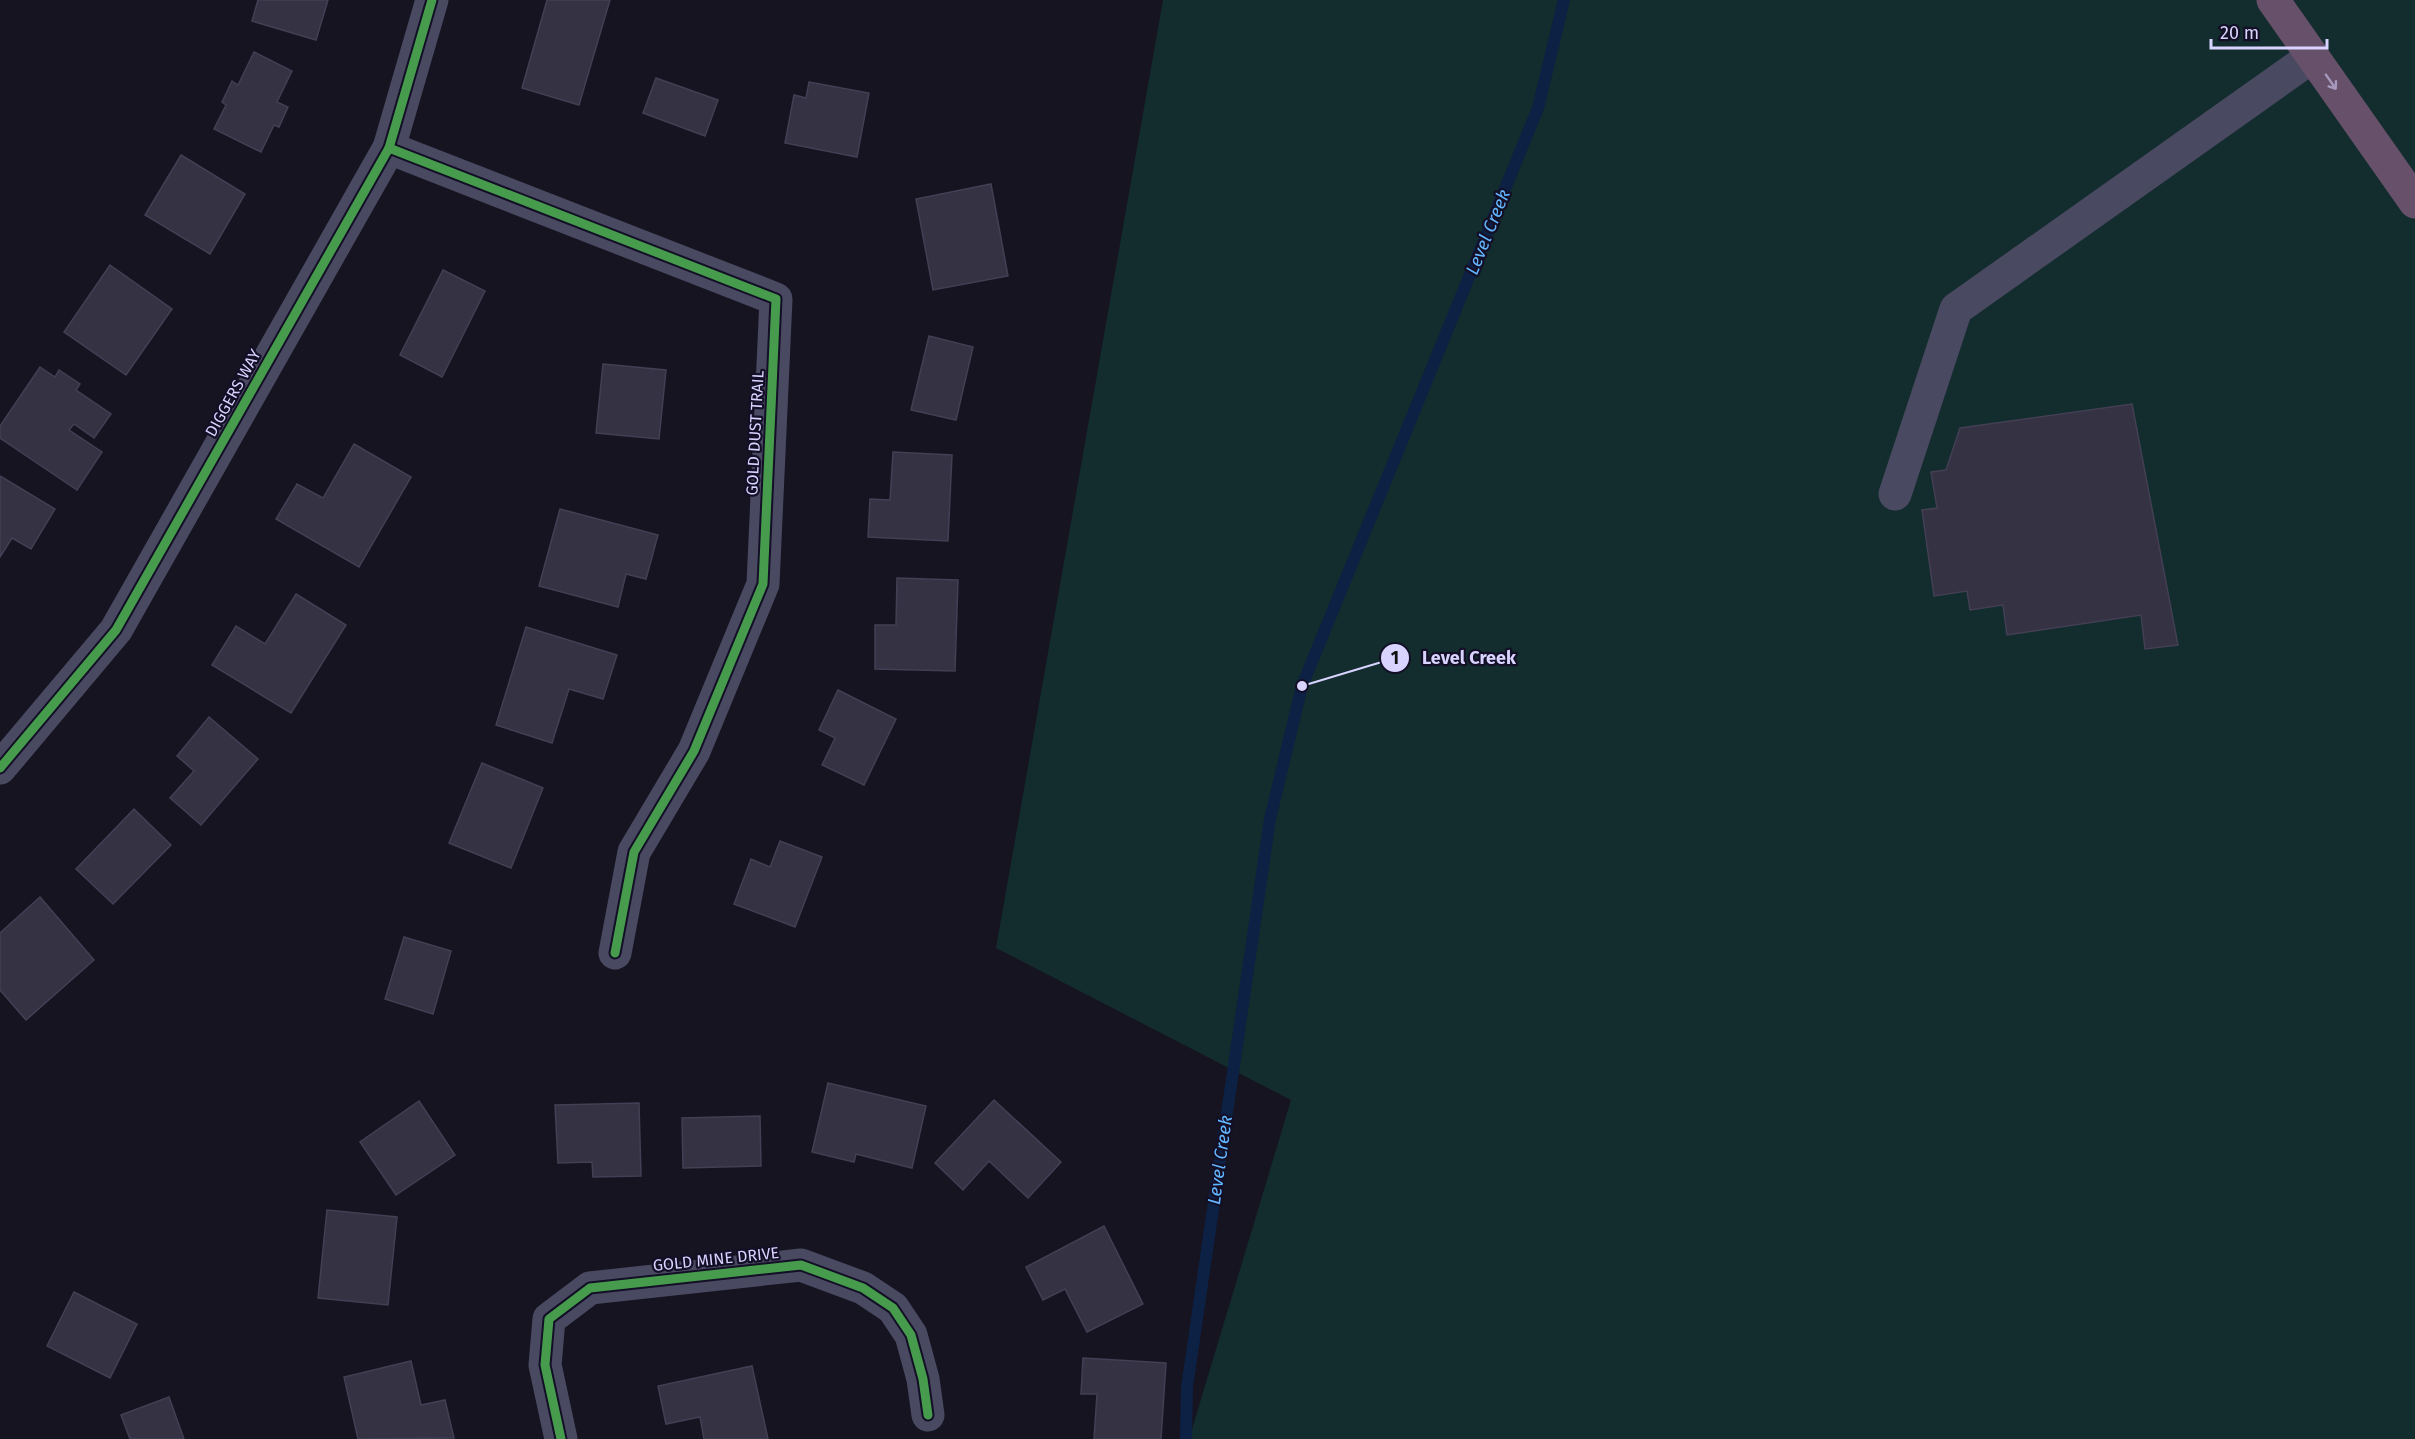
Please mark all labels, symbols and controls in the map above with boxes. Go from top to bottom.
scale bar [2211,12,2326,50]
text: 20 m [2220,22,2259,44]
one-way arrow [2325,74,2337,90]
water label: Level Creek [1461,186,1515,278]
street label: DIGGERS WAY [201,346,265,440]
street label: GOLD DUST TRAIL [742,370,768,496]
callout: Level Creek [1380,640,1528,676]
text: 1 [1391,647,1399,669]
text: Level Creek [1422,647,1517,669]
water label: Level Creek [1203,1114,1237,1206]
street label: GOLD MINE DRIVE [652,1243,780,1275]

